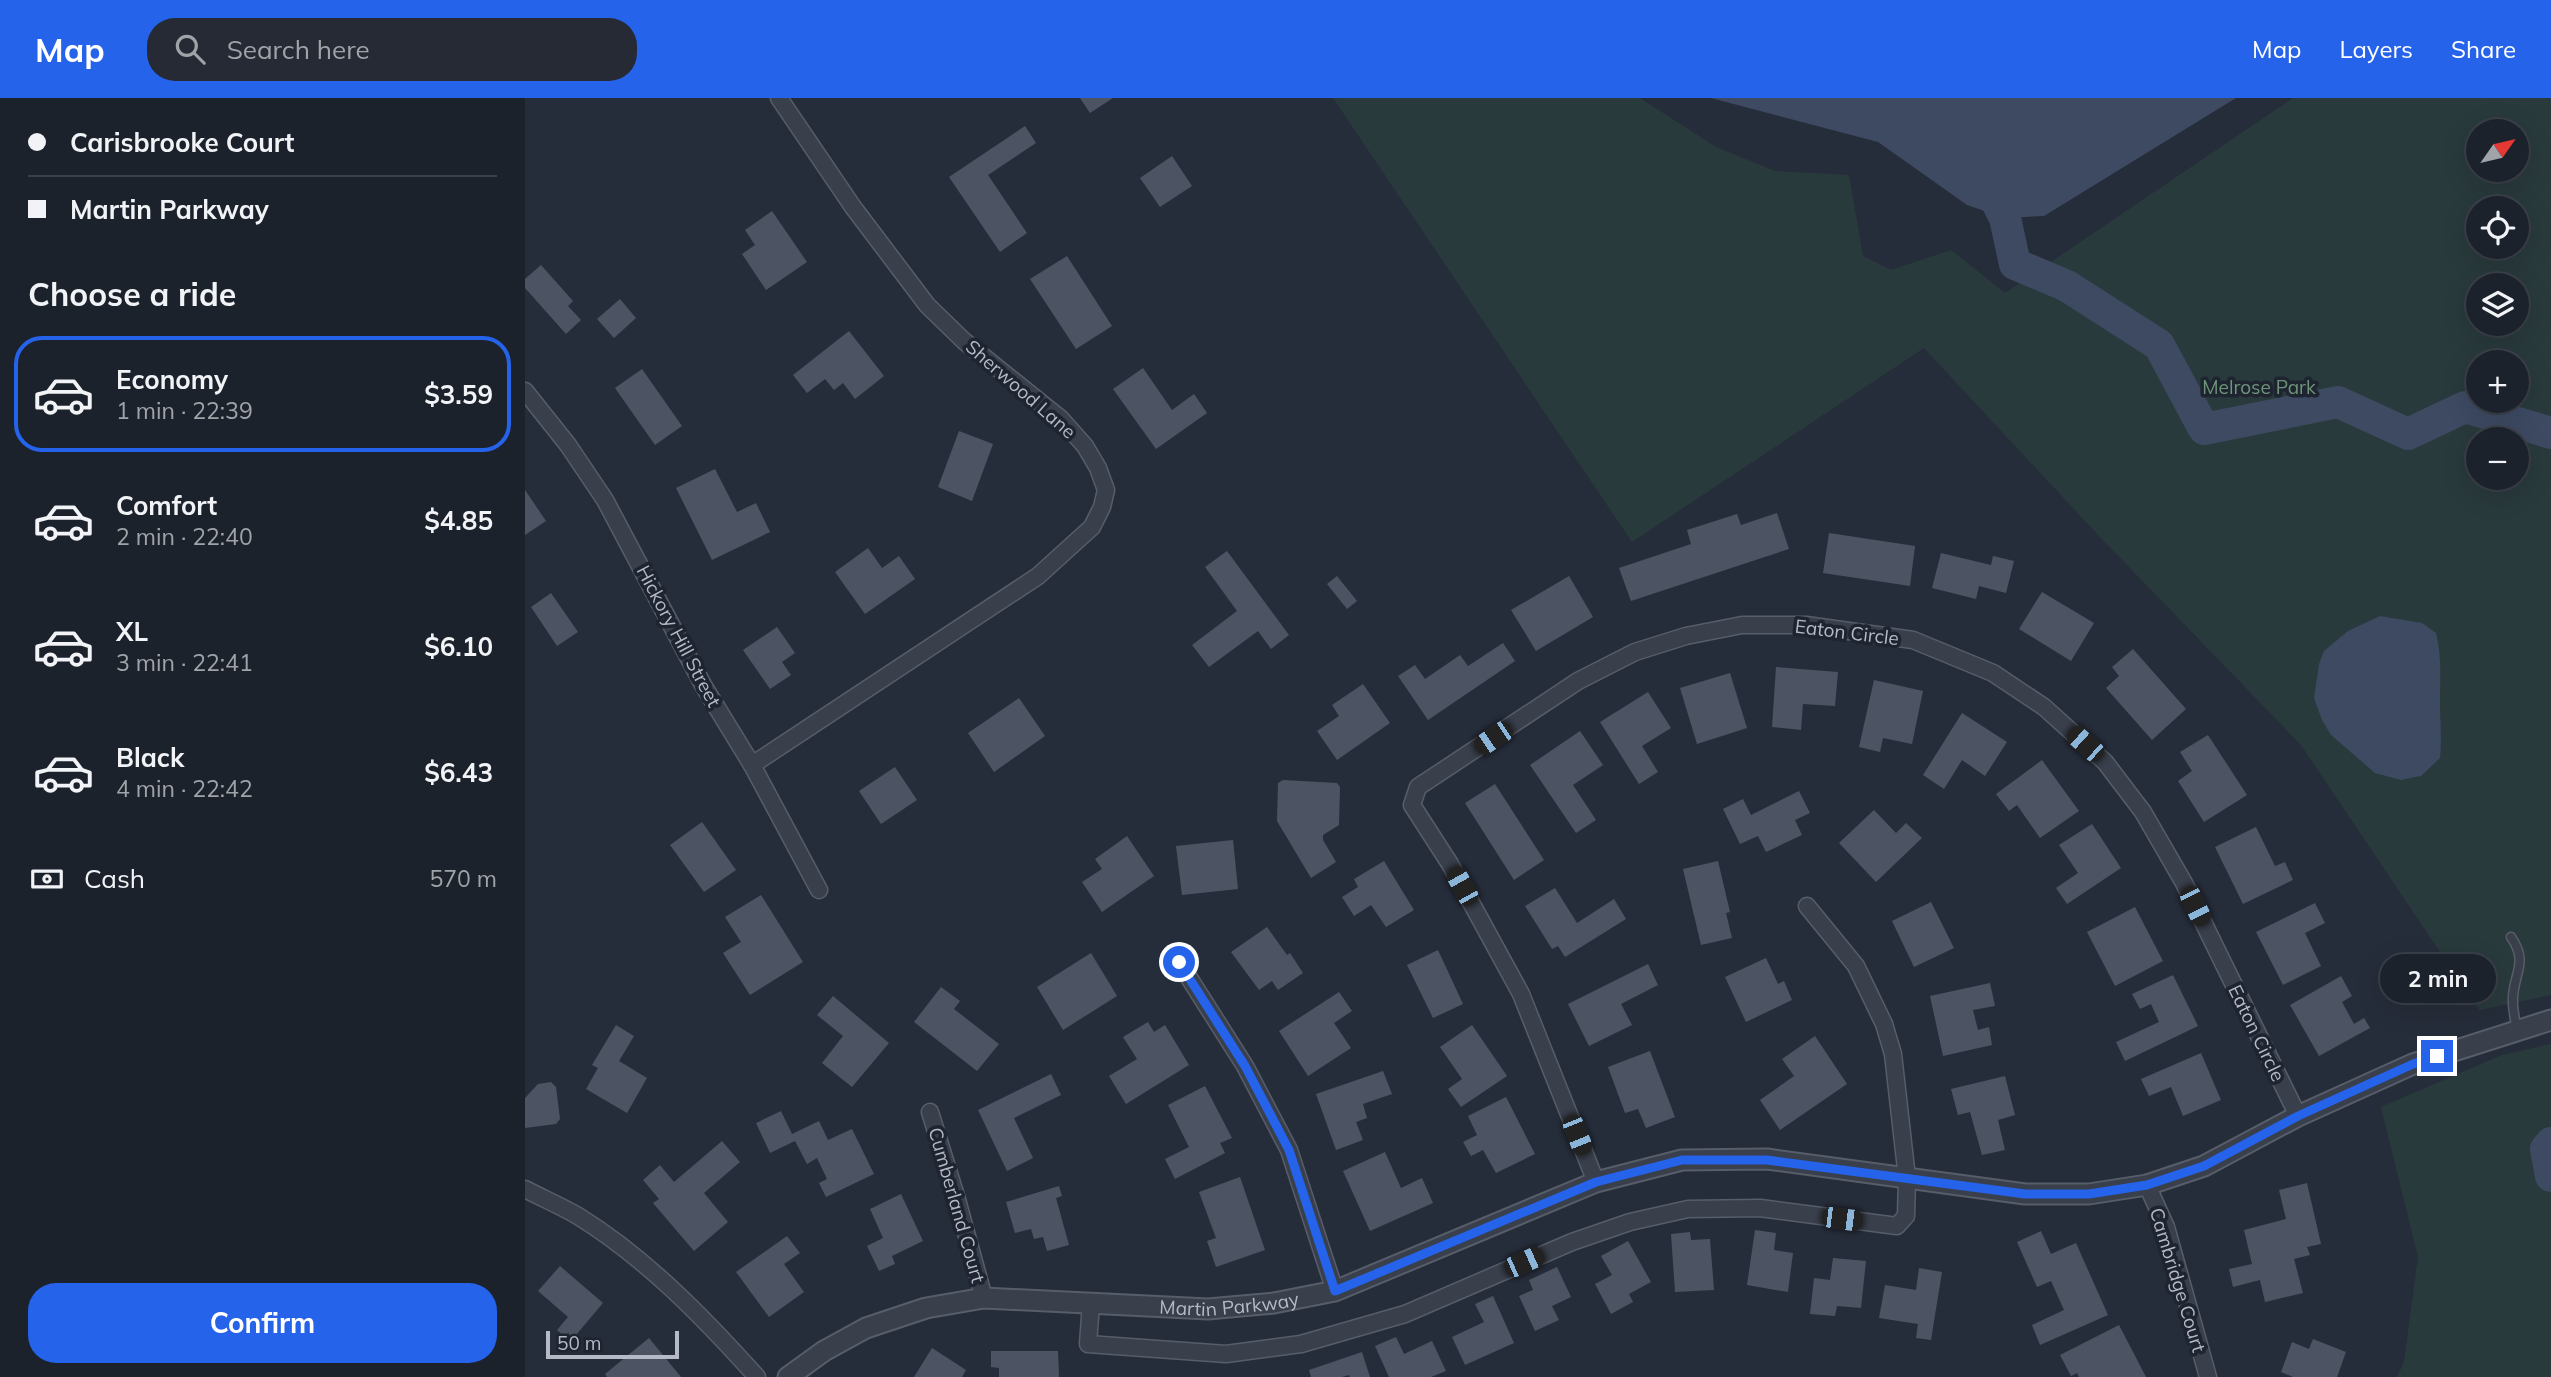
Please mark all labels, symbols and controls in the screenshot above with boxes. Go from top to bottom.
search box [147,18,637,81]
text: Map [35,29,105,70]
icon: search [171,30,209,68]
text: Search here [227,33,370,66]
text: Map [2252,34,2301,64]
text: Layers [2339,34,2413,64]
text: Share [2451,34,2516,64]
north arrow [2466,119,2529,182]
map controls [2466,119,2529,490]
text: Carisbrooke Court [70,126,294,159]
text: Martin Parkway [70,193,269,226]
button: locate [2466,196,2529,259]
button: layers [2466,273,2529,336]
text: Choose a ride [28,274,236,314]
street label: Sherwood Lane [961,335,1081,443]
button: + [2466,350,2529,413]
icon: car [32,363,95,426]
text: Economy [116,363,228,396]
park label: Melrose Park [2202,375,2316,399]
text: $3.59 [424,378,493,411]
text: 1 min · 22:39 [116,396,253,425]
button: − [2466,427,2529,490]
icon: car [32,489,95,552]
text: Comfort [116,489,217,522]
text: $4.85 [424,504,493,537]
text: 2 min · 22:40 [116,522,253,551]
street label: Hickory Hill Street [632,561,727,711]
street label: Eaton Circle [1794,614,1900,650]
icon: car [32,615,95,678]
text: XL [116,615,148,648]
text: $6.10 [424,630,493,663]
text: 3 min · 22:41 [116,648,253,677]
car [1470,718,1517,758]
car [2063,722,2108,766]
icon: car [32,741,95,804]
text: Black [116,741,184,774]
text: $6.43 [424,756,493,789]
text: 4 min · 22:42 [116,774,253,803]
icon: cash [28,860,66,898]
text: Cash [84,862,145,895]
car [1443,863,1482,909]
text: 570 m [429,864,497,893]
car [2177,883,2214,929]
route start [1163,946,1195,978]
callout: 2 min [2379,954,2495,1004]
text: 2 min [2408,964,2468,993]
street label: Eaton Circle [2223,981,2291,1085]
route end [2421,1040,2453,1072]
car [1560,1112,1595,1158]
street label: Cumberland Court [923,1124,991,1286]
street label: Cambridge Court [2145,1205,2211,1356]
car [1820,1206,1865,1232]
car [1501,1244,1548,1280]
button: Confirm [28,1283,497,1363]
street label: Martin Parkway [1159,1286,1301,1321]
scale bar [546,1328,679,1360]
text: 50 m [557,1331,601,1355]

